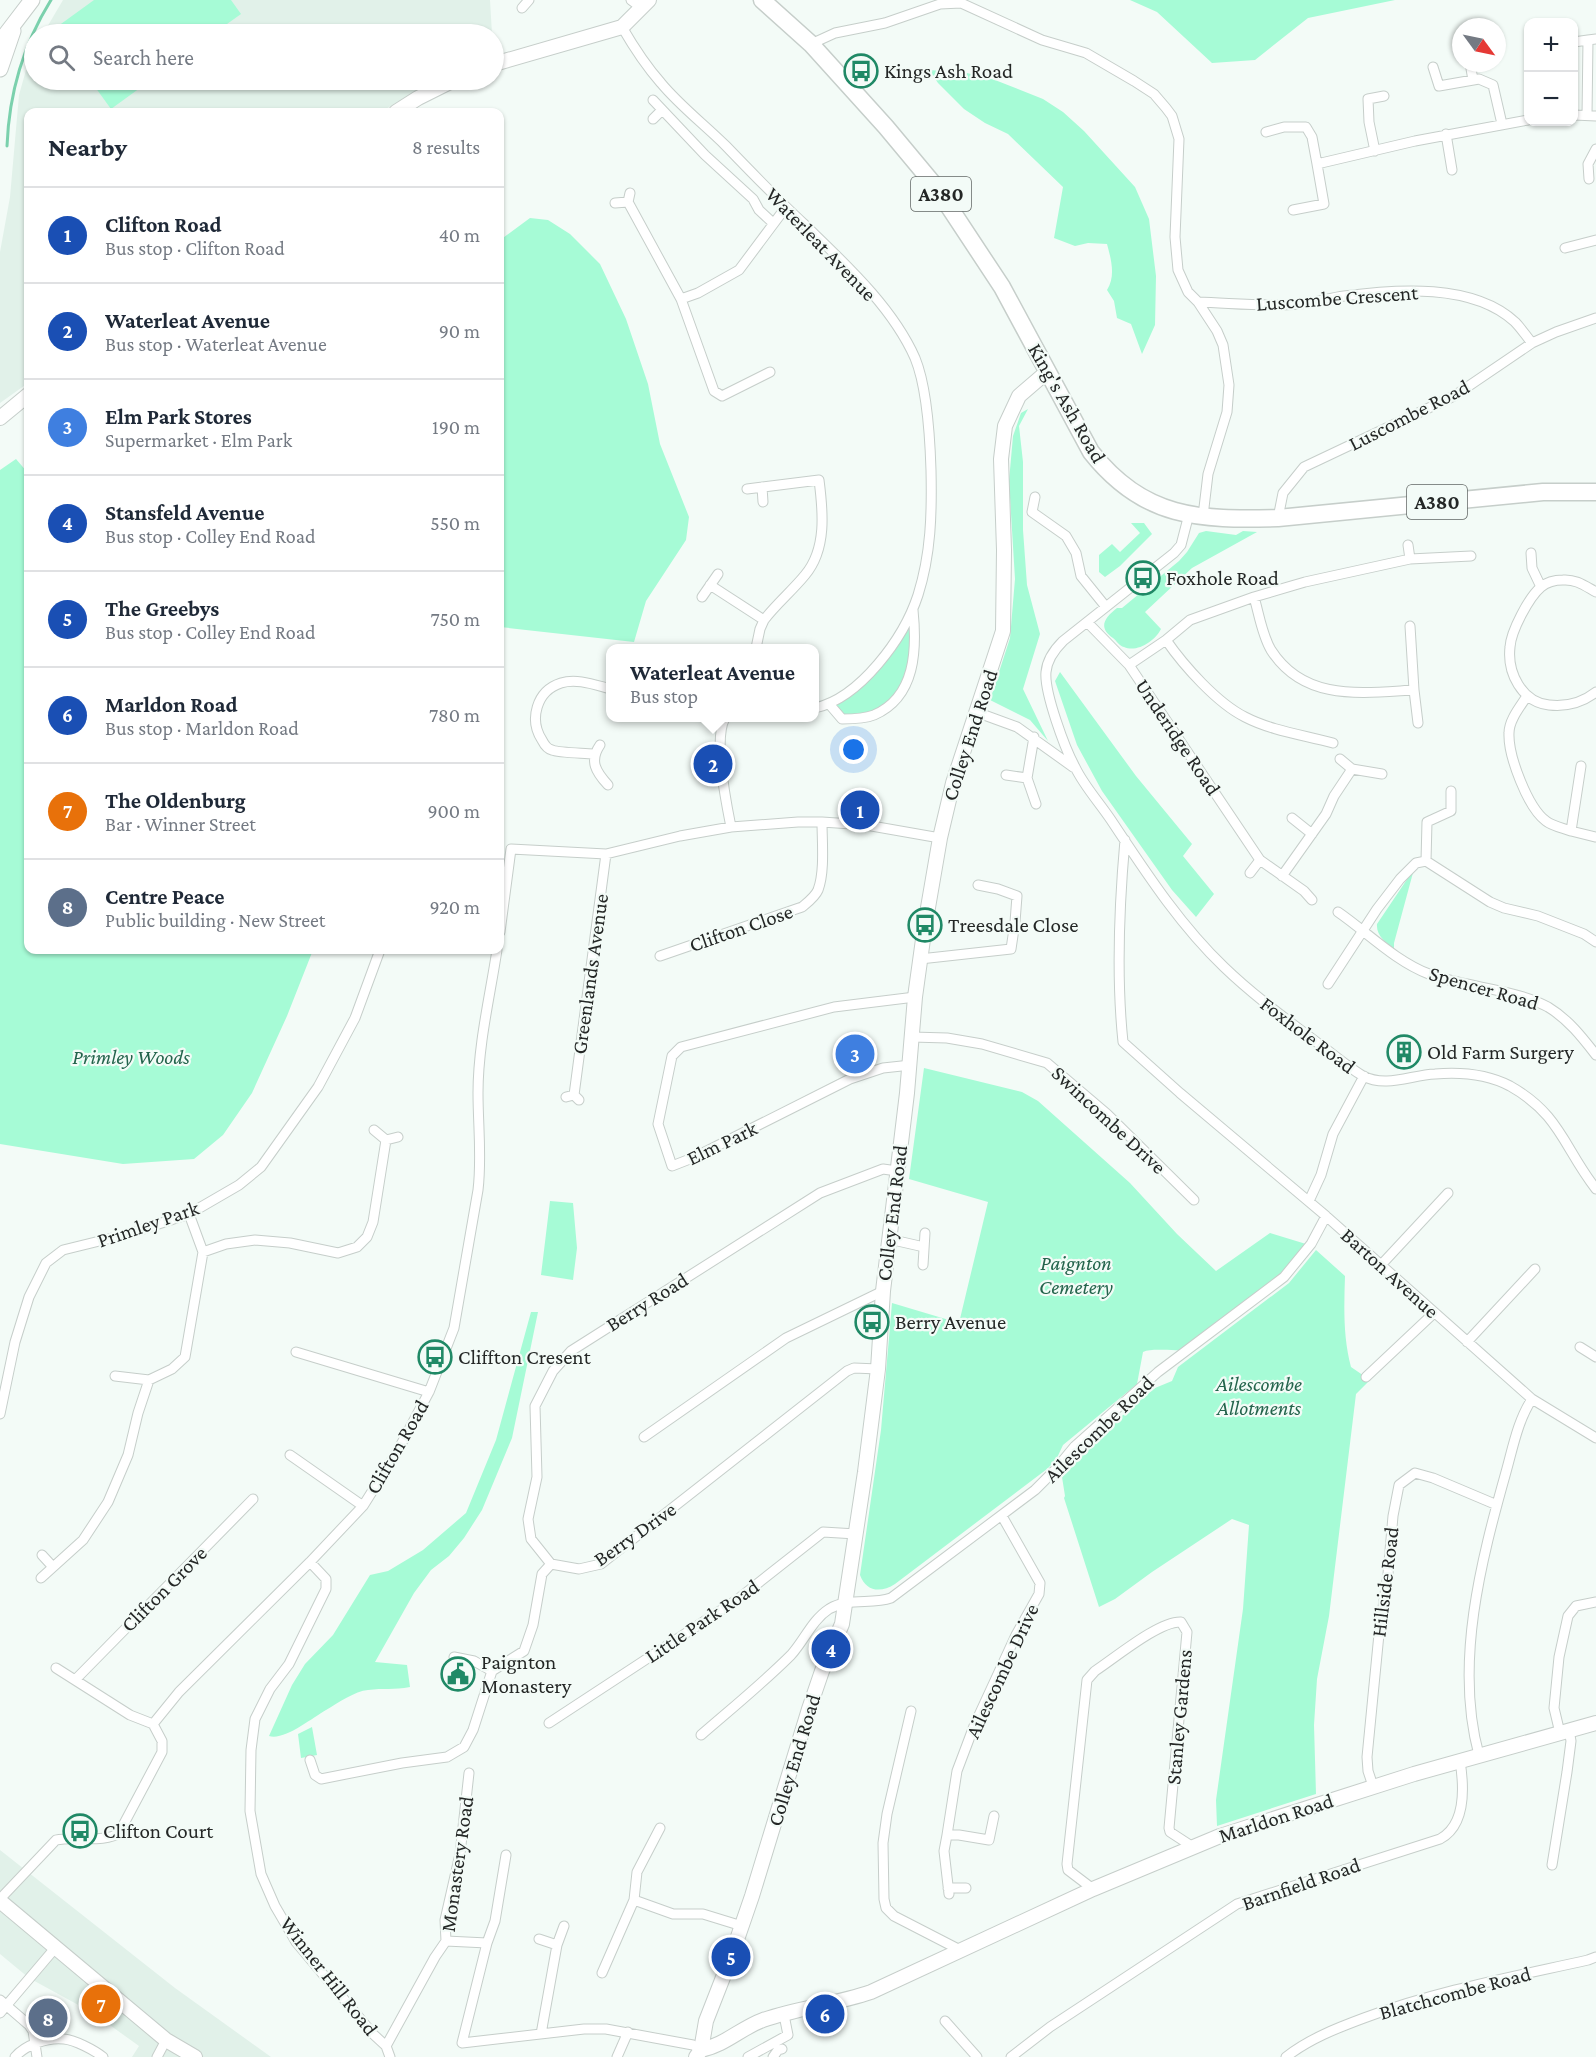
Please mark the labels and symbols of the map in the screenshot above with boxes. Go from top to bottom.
north arrow [1452,18,1506,72]
bus stop icon: Kings Ash Road [843,53,879,89]
place label: Kings Ash Road [884,59,1013,83]
road number: A380 [911,177,971,211]
street label: Waterleat Avenue [761,182,881,306]
street label: Luscombe Crescent [1255,280,1420,316]
street label: King's Ash Road [1023,339,1111,467]
street label: Luscombe Road [1345,374,1473,456]
road number: A380 [1407,485,1467,519]
bus stop icon: Foxhole Road [1125,560,1161,596]
place label: Foxhole Road [1166,566,1279,590]
street label: Colley End Road [937,666,1003,804]
street label: Underidge Road [1130,674,1226,800]
your location [839,735,868,764]
pin: 2 [694,742,732,786]
pin: 1 [840,788,880,832]
street label: Greenlands Avenue [567,892,613,1056]
street label: Clifton Close [686,899,796,957]
bus stop icon: Treesdale Close [907,907,943,943]
place label: Treesdale Close [948,913,1078,937]
street label: Spencer Road [1426,961,1542,1015]
street label: Foxhole Road [1256,991,1360,1079]
pin: 3 [836,1032,874,1076]
building icon: Old Farm Surgery [1386,1034,1422,1070]
place label: Old Farm Surgery [1427,1040,1574,1064]
park label: Primley Woods [72,1045,190,1069]
street label: Swincombe Drive [1047,1061,1171,1179]
street label: Elm Park [683,1116,761,1170]
street label: Colley End Road [872,1144,912,1282]
street label: Primley Park [94,1195,202,1253]
street label: Barton Avenue [1336,1223,1444,1323]
park label: Paignton Cemetery [1039,1251,1113,1299]
street label: Berry Road [602,1267,692,1337]
bus stop icon: Berry Avenue [854,1304,890,1340]
place label: Berry Avenue [895,1310,1006,1334]
bus stop icon: Cliffton Cresent [417,1339,453,1375]
place label: Cliffton Cresent [458,1345,592,1369]
street label: Ailescombe Road [1039,1371,1159,1487]
park label: Ailescombe Allotments [1215,1372,1302,1420]
street label: Clifton Road [360,1396,434,1498]
street label: Berry Drive [589,1497,681,1571]
street label: Hillside Road [1366,1526,1404,1638]
street label: Clifton Grove [116,1541,212,1637]
street label: Little Park Road [640,1574,764,1668]
street label: Ailescombe Drive [960,1600,1044,1742]
pin: 4 [812,1626,850,1672]
street label: Stanley Gardens [1161,1648,1197,1786]
place label: Paignton Monastery [481,1650,572,1698]
public building icon: Paignton Monastery [440,1656,476,1692]
street label: Colley End Road [763,1691,825,1829]
street label: Marldon Road [1216,1788,1336,1848]
street label: Monastery Road [436,1795,478,1933]
bus stop icon: Clifton Court [62,1813,98,1849]
place label: Clifton Court [103,1819,214,1843]
street label: Barnfield Road [1239,1853,1363,1915]
street label: Winner Hill Road [275,1912,383,2040]
pin: 5 [712,1934,750,1980]
street label: Blatchcombe Road [1377,1961,1533,2025]
pin: 7 [82,1982,120,2026]
pin: 6 [806,1992,844,2036]
pin: 8 [28,1996,68,2040]

